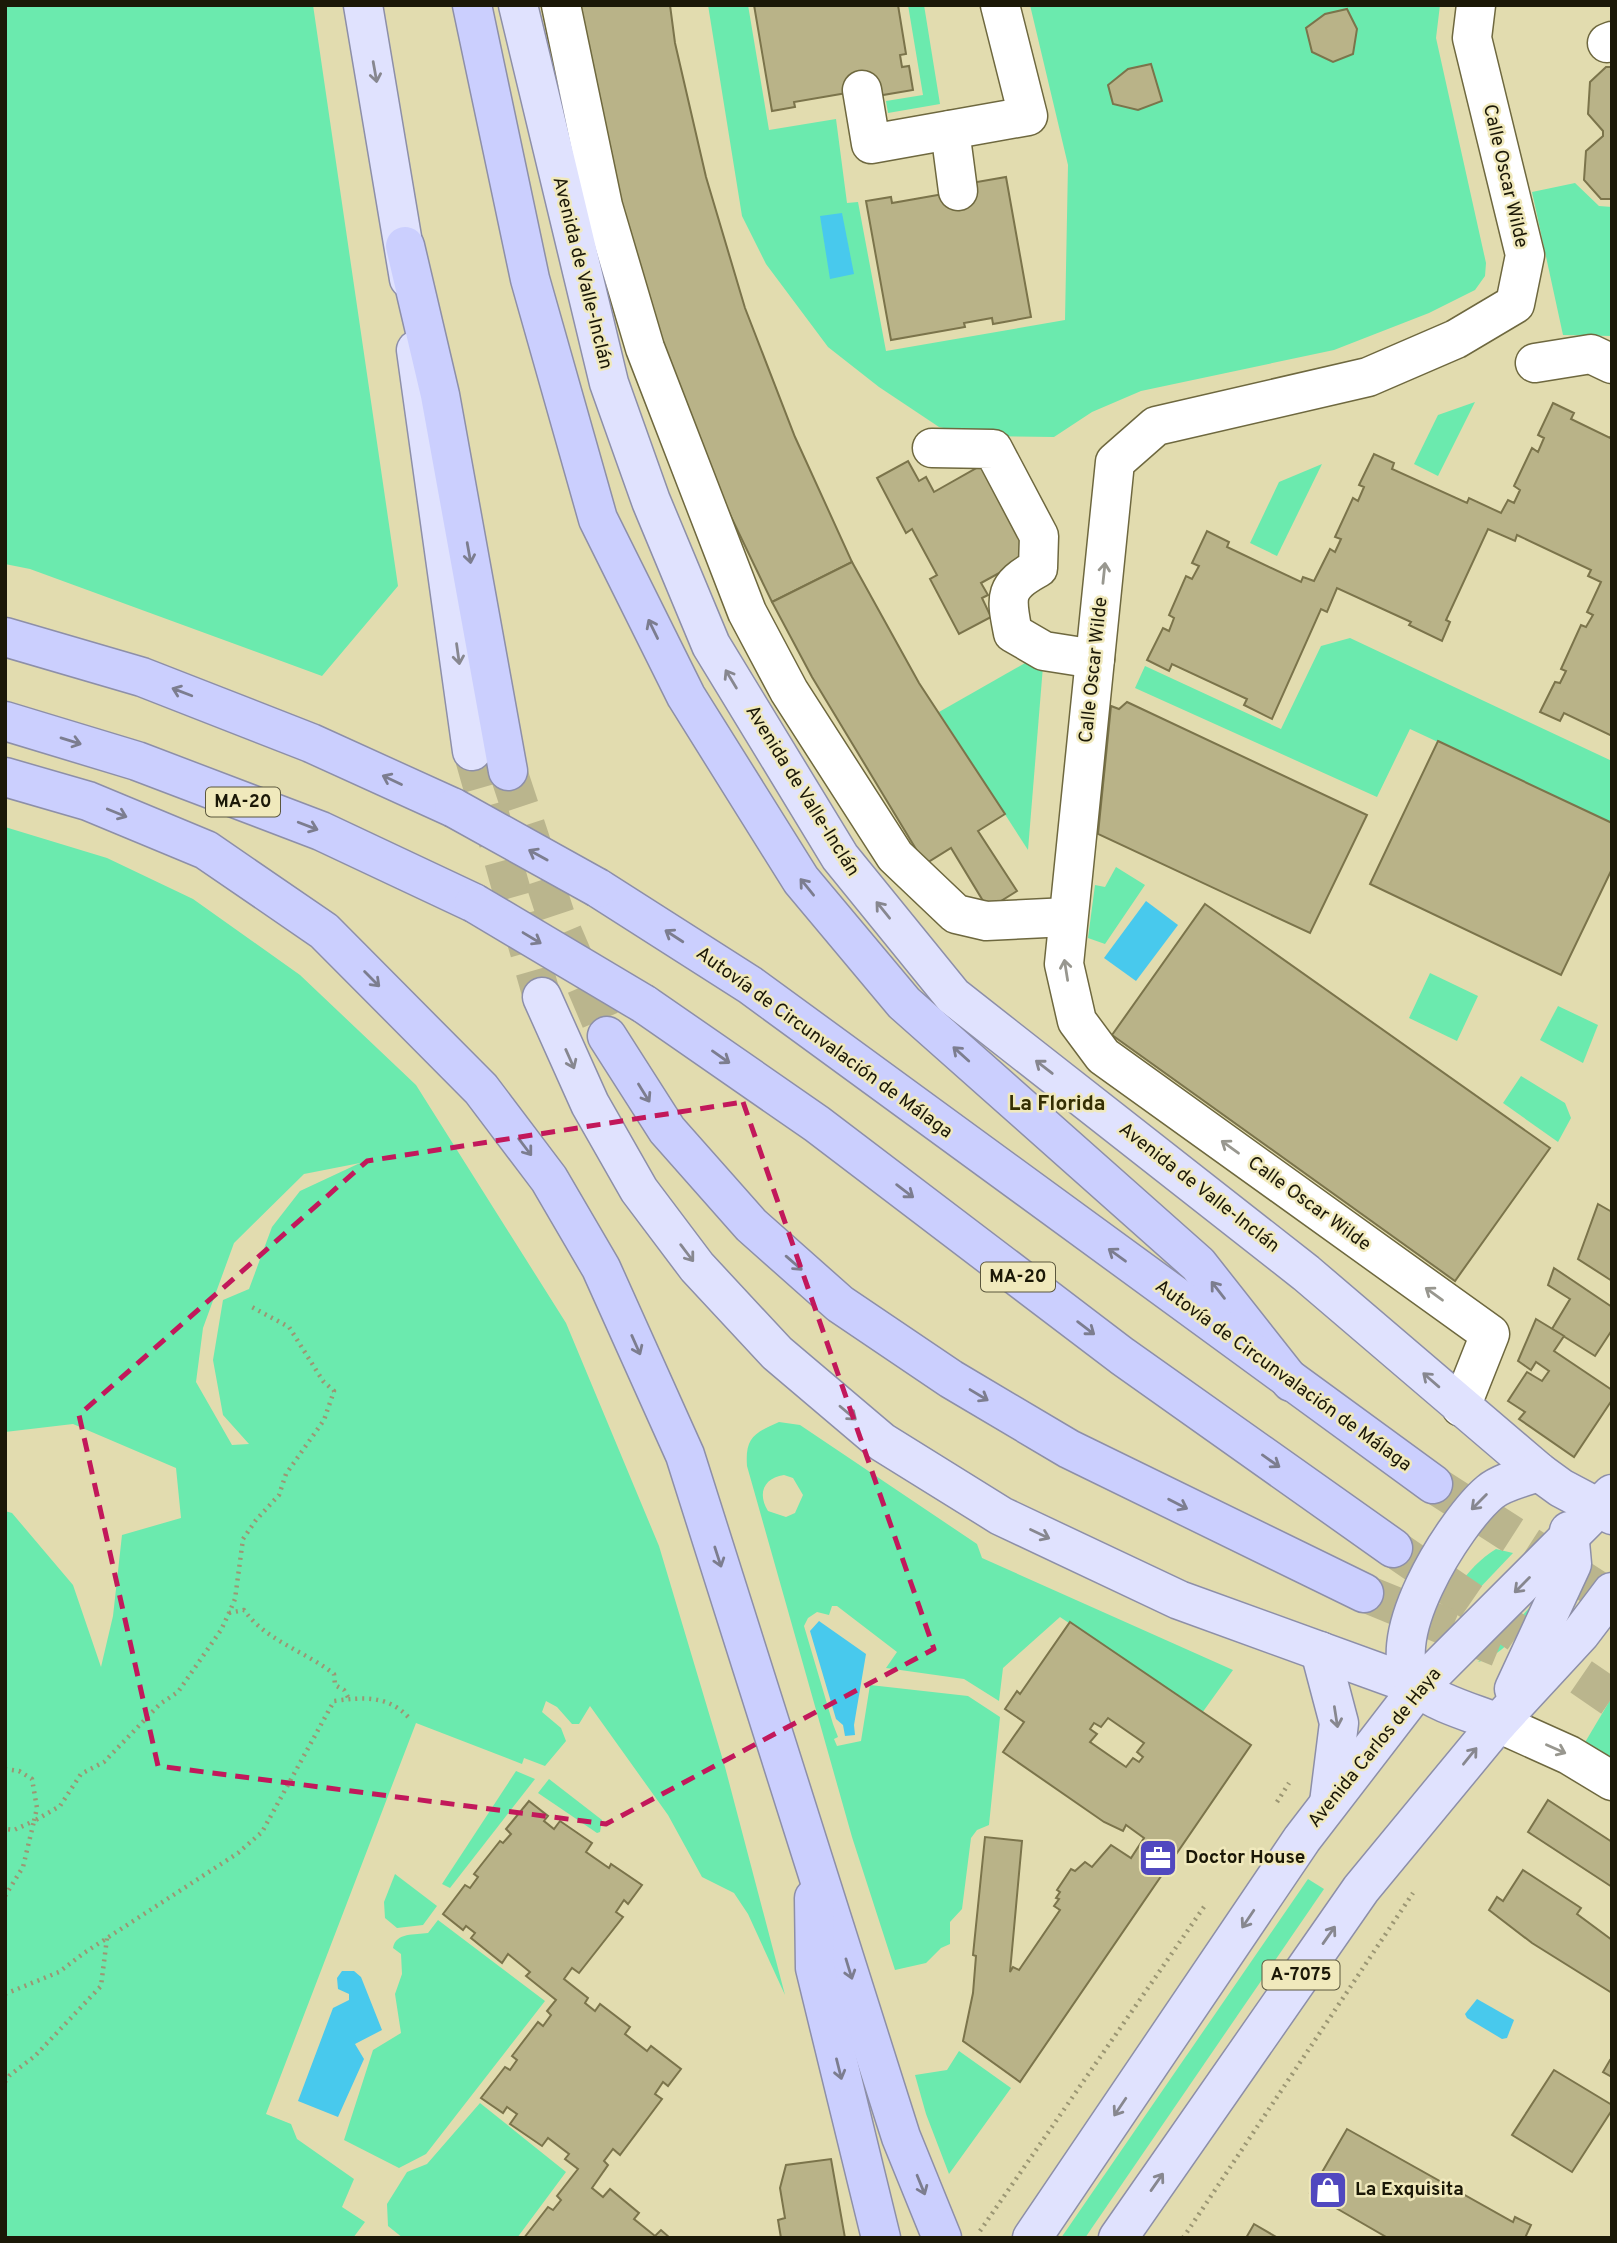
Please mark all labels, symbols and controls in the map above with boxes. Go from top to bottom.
one-way arrow [369,61,382,83]
street label: Calle Oscar Wilde [1477,102,1533,250]
street label: Avenida de Valle-Inclán [546,174,618,372]
one-way arrow [462,541,476,564]
one-way arrow [1097,562,1110,585]
street label: Calle Oscar Wilde [1074,596,1114,744]
one-way arrow [645,619,659,640]
one-way arrow [451,642,464,665]
one-way arrow [724,669,738,689]
one-way arrow [171,685,193,698]
street label: Avenida de Valle-Inclán [739,701,865,881]
one-way arrow [59,735,81,748]
one-way arrow [381,773,403,786]
road number: MA-20 [206,788,280,816]
one-way arrow [105,807,127,820]
one-way arrow [296,821,318,834]
one-way arrow [529,848,549,862]
one-way arrow [800,878,815,896]
one-way arrow [875,901,890,919]
one-way arrow [665,929,685,943]
one-way arrow [522,931,542,945]
street label: Autovía de Circunvalación de Málaga [691,942,957,1144]
one-way arrow [1059,959,1072,982]
one-way arrow [363,971,380,988]
one-way arrow [953,1045,970,1062]
one-way arrow [564,1048,577,1069]
one-way arrow [711,1050,730,1064]
one-way arrow [1036,1060,1054,1075]
one-way arrow [637,1083,651,1103]
district label: La Florida [1008,1091,1106,1118]
street label: Avenida de Valle-Inclán [1114,1118,1284,1258]
one-way arrow [518,1137,532,1156]
one-way arrow [1221,1140,1240,1154]
street label: Calle Oscar Wilde [1243,1151,1375,1257]
one-way arrow [895,1183,914,1198]
one-way arrow [679,1243,694,1262]
one-way arrow [1108,1248,1127,1262]
one-way arrow [785,1255,803,1271]
road number: MA-20 [981,1262,1055,1292]
street label: Autovía de Circunvalación de Málaga [1150,1275,1416,1477]
one-way arrow [1211,1281,1226,1300]
one-way arrow [1425,1287,1444,1301]
one-way arrow [1076,1321,1095,1336]
one-way arrow [630,1334,643,1355]
one-way arrow [1422,1372,1440,1388]
one-way arrow [968,1388,988,1402]
one-way arrow [839,1405,857,1421]
one-way arrow [1261,1454,1280,1468]
one-way arrow [1471,1494,1488,1511]
one-way arrow [1167,1498,1188,1512]
one-way arrow [1029,1528,1050,1541]
one-way arrow [712,1545,725,1567]
one-way arrow [1514,1576,1531,1593]
street label: Avenida Carlos de Haya [1303,1663,1447,1833]
one-way arrow [1330,1705,1343,1728]
one-way arrow [1545,1743,1566,1756]
one-way arrow [1462,1748,1478,1766]
office icon: Doctor House [1137,1837,1179,1879]
place label: Doctor House [1185,1846,1305,1870]
one-way arrow [1241,1909,1255,1928]
one-way arrow [1322,1926,1336,1945]
one-way arrow [843,1958,856,1980]
road number: A-7075 [1262,1961,1340,1990]
one-way arrow [833,2057,846,2080]
one-way arrow [1113,2097,1127,2116]
shop icon: La Exquisita [1307,2169,1349,2211]
one-way arrow [915,2173,928,2195]
one-way arrow [1150,2173,1164,2192]
place label: La Exquisita [1355,2178,1464,2202]

